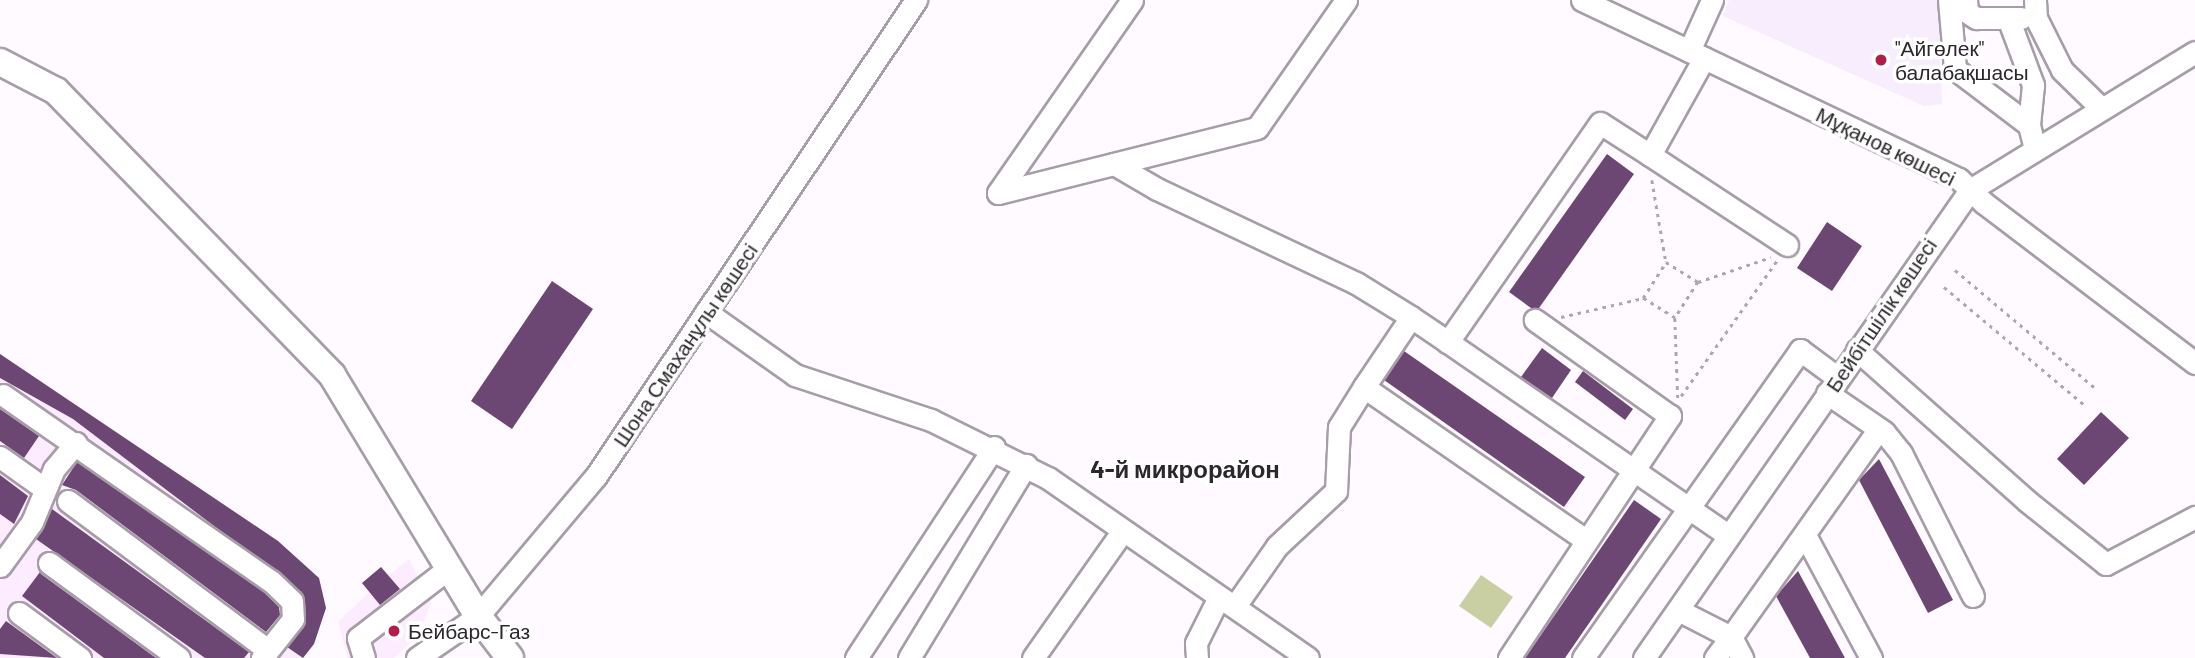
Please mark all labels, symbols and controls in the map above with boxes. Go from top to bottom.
place label: "Айгөлек" балабақшасы [1895,35,2029,85]
marker: "Айгөлек" балабақшасы [1873,52,1889,68]
street label: Мұқанов көшесі [1812,101,1960,191]
street label: Бейбітшілік көшесі [1820,233,1942,397]
street label: Шона Смаханұлы көшесі [607,239,763,451]
district label: 4-й микрорайон [1090,455,1280,483]
place label: Бейбарс-Газ [408,618,530,644]
marker: Бейбарс-Газ [386,623,402,639]

